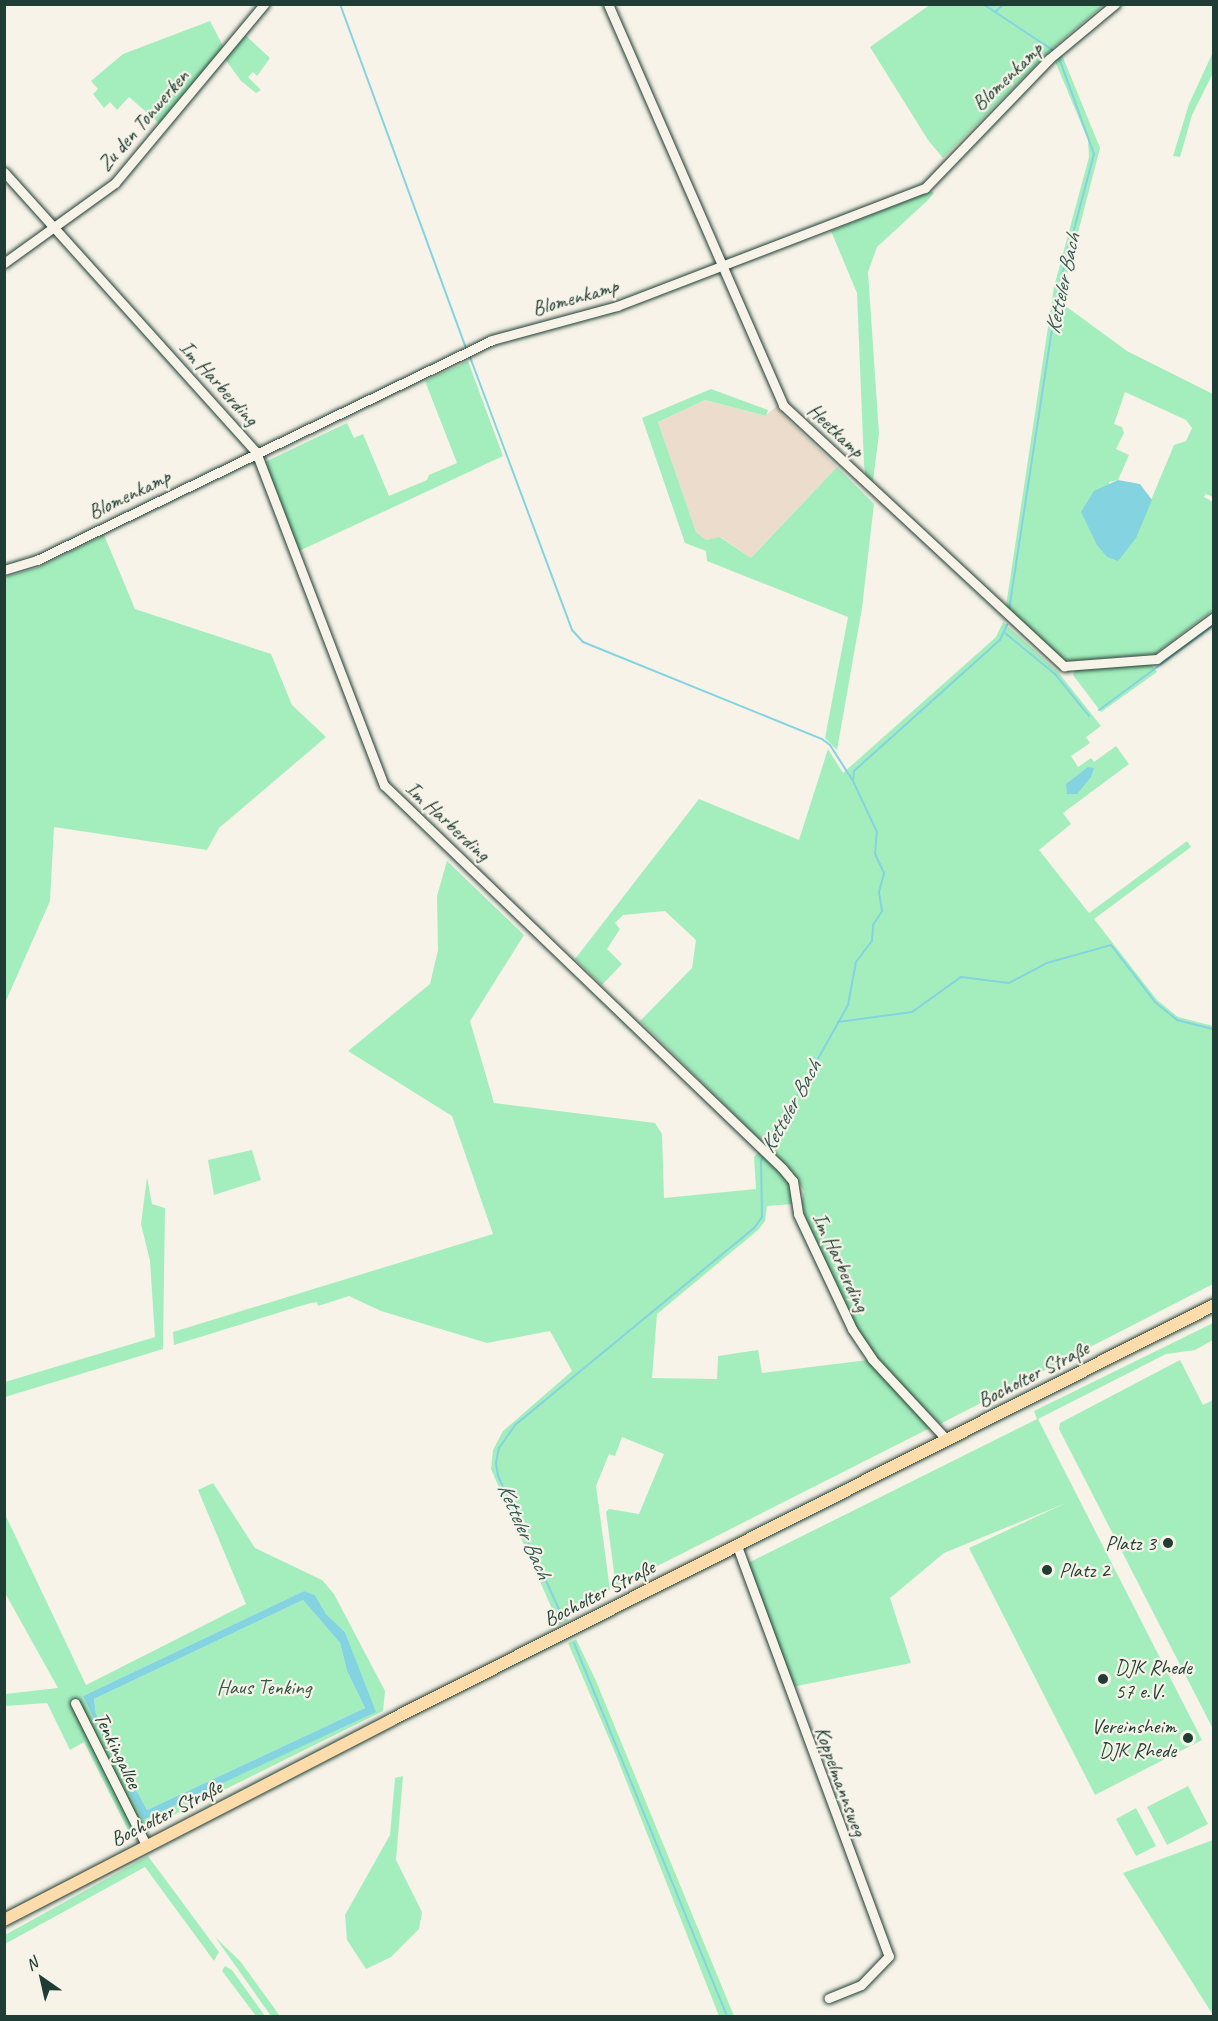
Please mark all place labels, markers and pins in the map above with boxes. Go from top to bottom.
place label: Platz 3 [1105,1530,1156,1556]
marker: Platz 3 [1161,1536,1175,1550]
place label: Platz 2 [1059,1557,1110,1583]
marker: Platz 2 [1040,1563,1054,1577]
place label: DJK Rhede 57 e.V. [1115,1654,1192,1704]
marker: DJK Rhede 57 e.V. [1096,1672,1110,1686]
place label: Vereinsheim DJK Rhede [1091,1713,1176,1763]
marker: Vereinsheim DJK Rhede [1181,1731,1195,1745]

